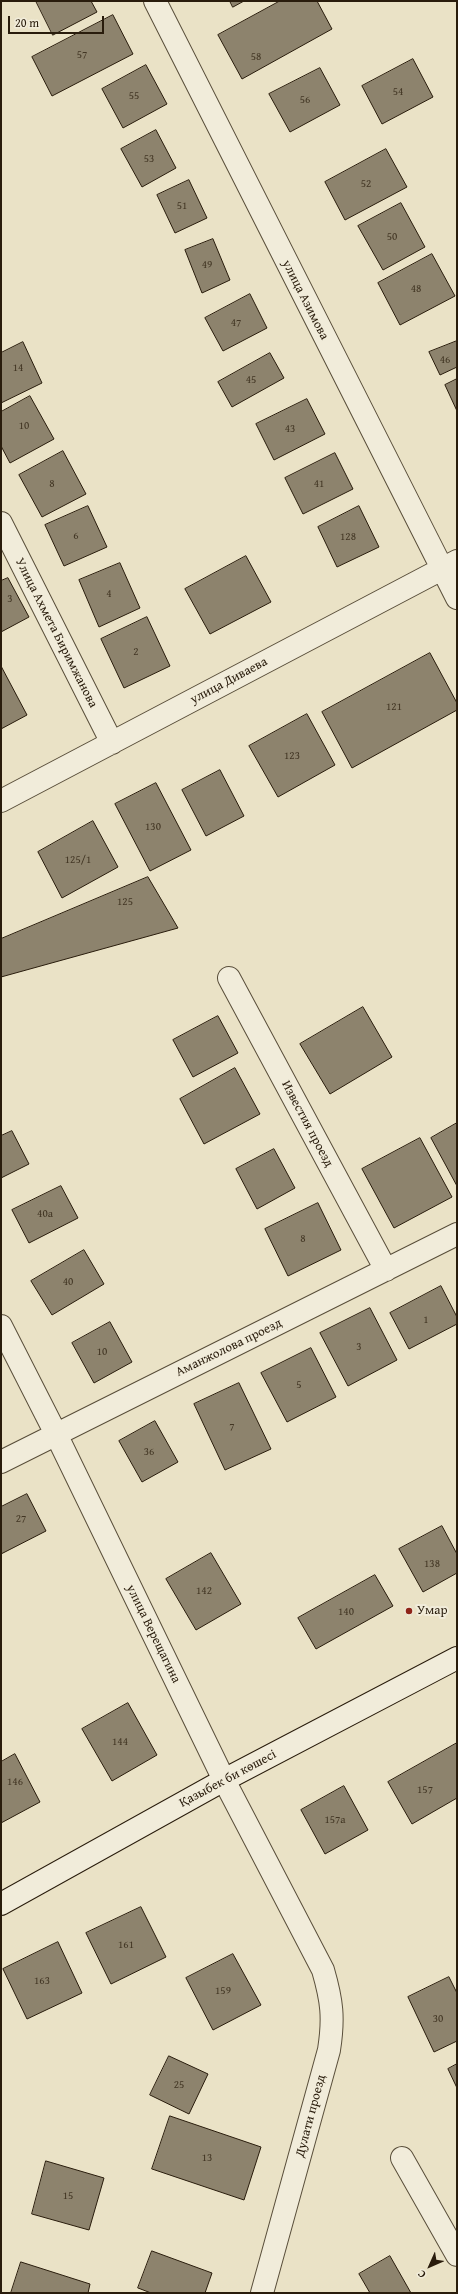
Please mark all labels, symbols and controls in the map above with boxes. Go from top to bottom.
scale bar [10,8,106,34]
text: 20 m [15,14,39,31]
house number: 57 [77,48,87,62]
house number: 58 [251,50,261,64]
house number: 54 [393,85,403,99]
house number: 55 [129,89,139,103]
house number: 56 [300,93,310,107]
house number: 53 [144,152,154,166]
house number: 52 [361,177,371,191]
house number: 51 [177,199,187,213]
house number: 50 [387,230,397,244]
street label: улица Азимова [278,257,332,343]
house number: 49 [202,258,212,272]
house number: 48 [411,282,421,296]
house number: 47 [231,316,241,330]
house number: 46 [440,353,450,367]
house number: 14 [13,361,23,375]
house number: 45 [246,373,256,387]
house number: 10 [19,419,29,433]
house number: 43 [285,422,295,436]
house number: 8 [49,477,55,491]
house number: 41 [314,477,324,491]
house number: 6 [73,529,79,543]
house number: 128 [340,530,356,544]
street label: Улица Ахмета Биримжанова [11,555,101,711]
house number: 4 [106,587,112,601]
house number: 3 [7,592,13,606]
house number: 2 [133,645,139,659]
street label: улица Диваева [188,654,270,708]
house number: 121 [386,700,402,714]
house number: 123 [284,749,300,763]
house number: 130 [145,820,161,834]
house number: 125/1 [65,853,91,867]
house number: 125 [117,895,133,909]
street label: Известия проезд [278,1078,336,1170]
house number: 40а [37,1207,53,1221]
house number: 8 [300,1232,306,1246]
house number: 40 [63,1275,73,1289]
house number: 1 [423,1313,429,1327]
street label: Аманжолова проезд [173,1316,285,1380]
house number: 3 [356,1340,362,1354]
house number: 10 [97,1345,107,1359]
house number: 5 [296,1378,302,1392]
house number: 7 [229,1420,235,1434]
house number: 36 [144,1445,154,1459]
house number: 27 [16,1512,26,1526]
house number: 138 [424,1557,440,1571]
street label: улица Верещагина [122,1582,184,1686]
house number: 142 [196,1584,212,1598]
place label: Умар [417,1603,447,1619]
house number: 140 [338,1605,354,1619]
marker: Умар [404,1606,414,1616]
house number: 144 [112,1735,128,1749]
street label: Қазыбек би көшесі [177,1747,279,1811]
house number: 146 [7,1775,23,1789]
house number: 157 [417,1783,433,1797]
house number: 157а [324,1813,346,1827]
house number: 161 [118,1938,134,1952]
house number: 163 [34,1974,50,1988]
house number: 159 [215,1984,231,1998]
house number: 30 [433,2012,443,2026]
street label: Дулати проезд [292,2073,330,2159]
house number: 25 [174,2078,184,2092]
house number: 13 [202,2151,212,2165]
house number: 15 [63,2189,73,2203]
north arrow [410,2246,450,2286]
text: С [414,2267,429,2282]

